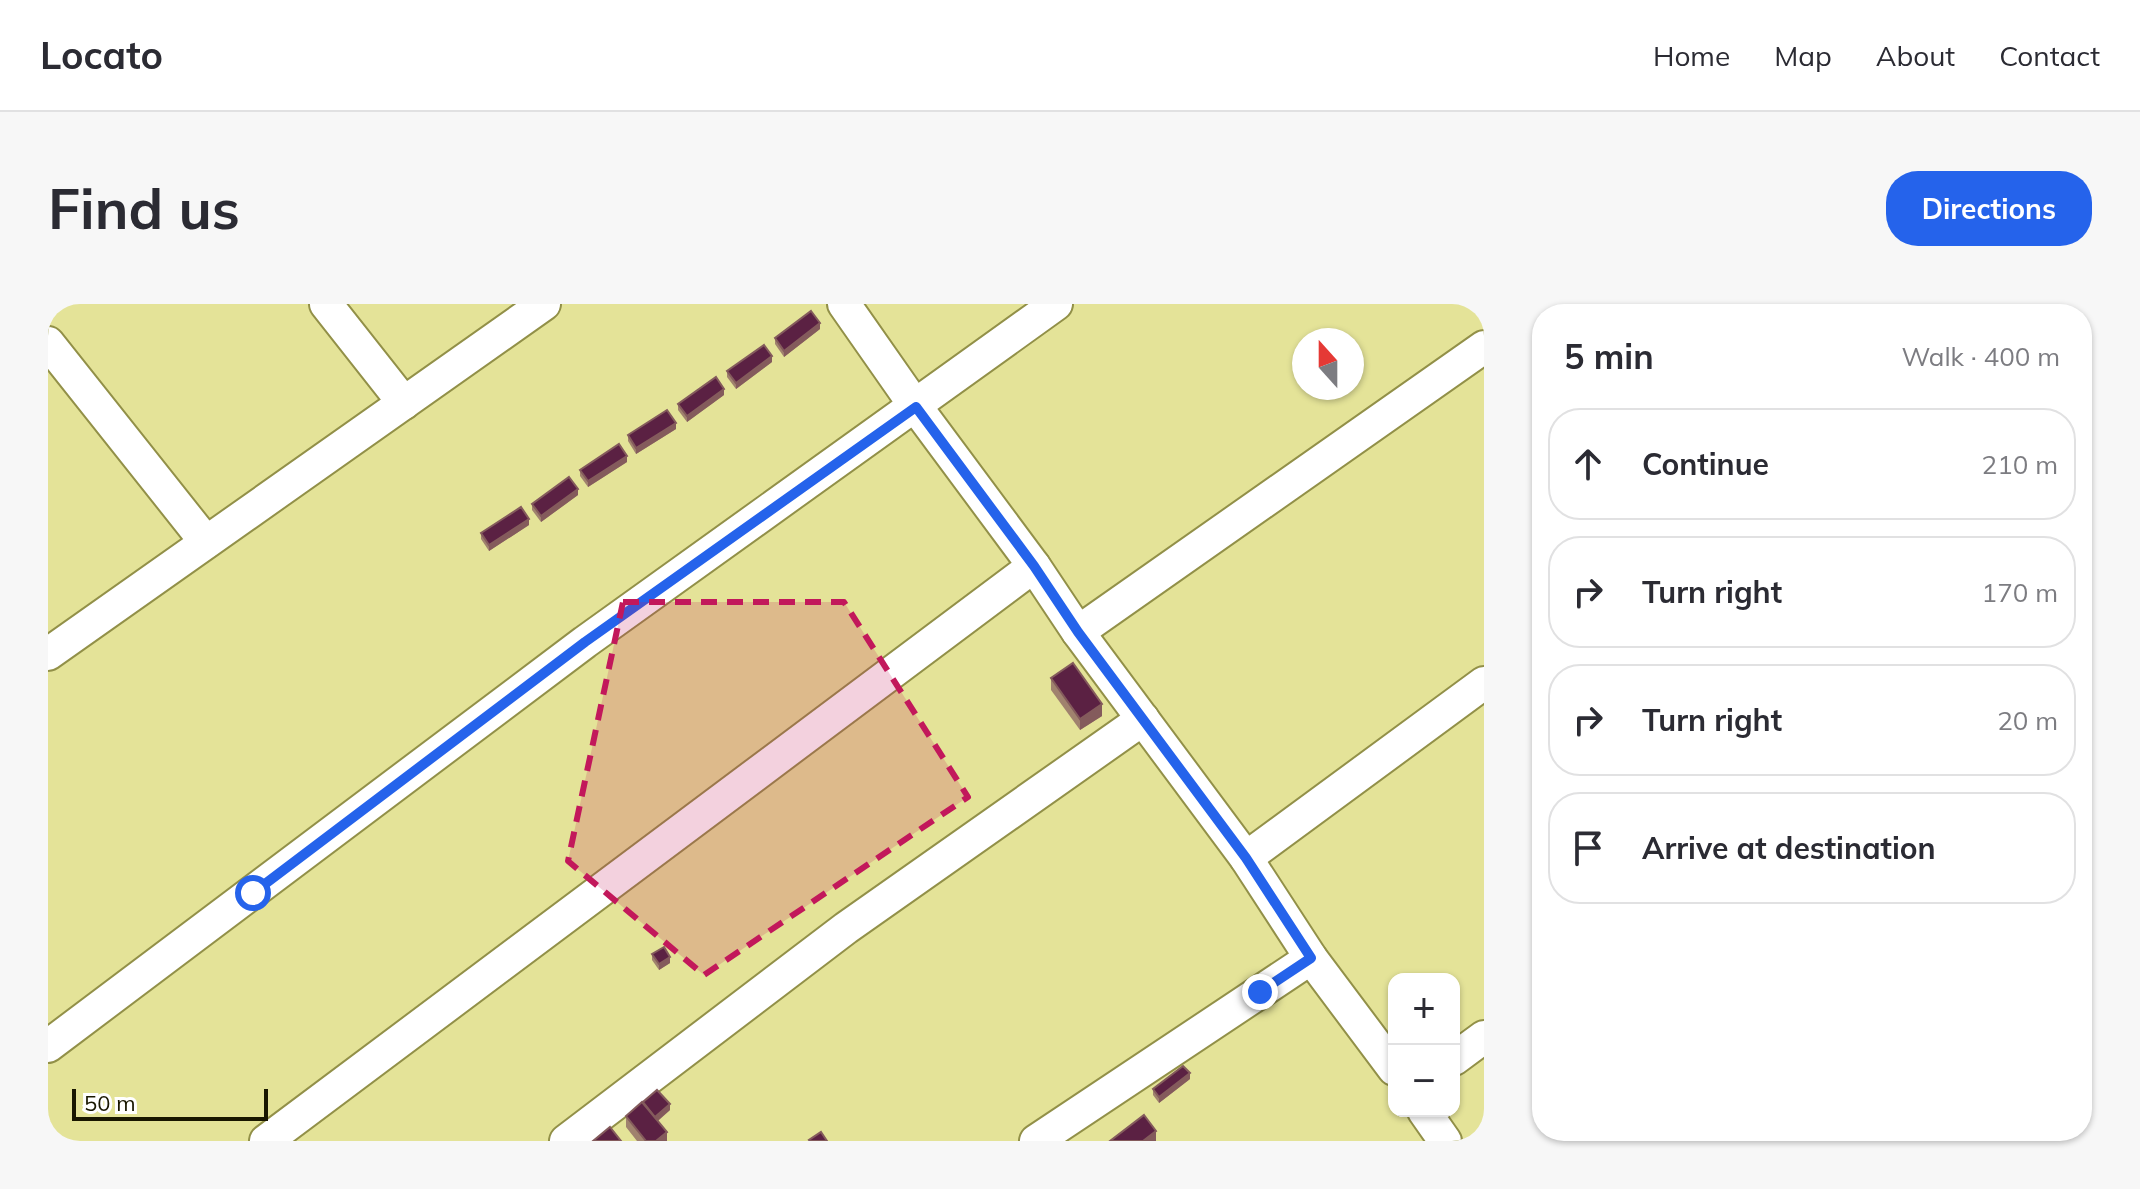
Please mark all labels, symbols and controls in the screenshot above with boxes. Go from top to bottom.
text: Locato [40,31,163,79]
text: Home [1653,38,1730,73]
text: Map [1774,38,1832,73]
text: About [1876,38,1955,73]
text: Contact [1999,38,2100,73]
button: Directions [1886,171,2092,246]
text: Find us [48,173,240,243]
north arrow [1292,328,1364,400]
text: 5 min [1564,335,1654,378]
text: Walk · 400 m [1901,340,2060,373]
icon: ahead [1566,442,1610,486]
text: Continue [1642,445,1769,483]
text: 210 m [1982,448,2058,481]
icon: right [1566,570,1610,614]
text: Turn right [1642,573,1782,611]
text: 170 m [1982,576,2058,609]
icon: right [1566,698,1610,742]
text: Turn right [1642,701,1782,739]
text: 20 m [1997,704,2058,737]
icon: arrive [1566,826,1610,870]
text: Arrive at destination [1642,829,1936,867]
route start [235,875,271,911]
map controls [1388,973,1460,1117]
button: + [1388,973,1460,1045]
route end [1242,974,1278,1010]
button: − [1388,1045,1460,1117]
scale bar [72,1085,268,1121]
text: 50 m [84,1089,135,1117]

